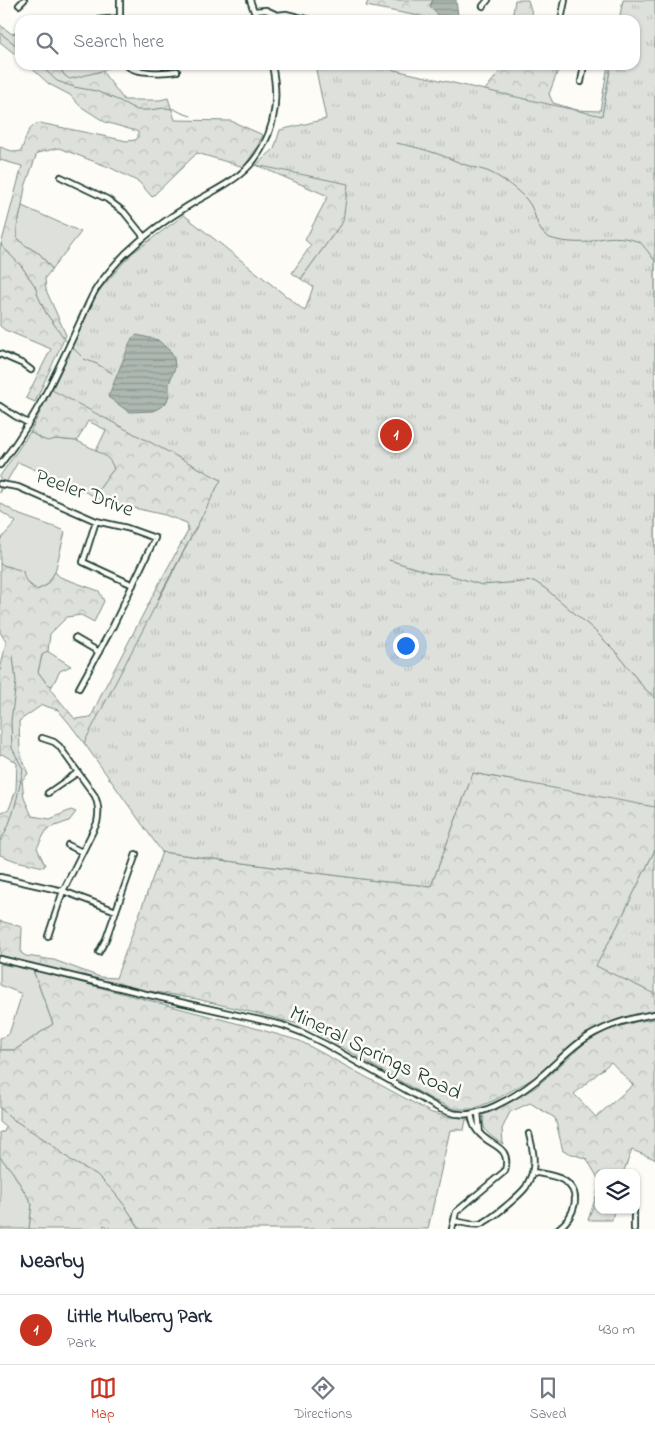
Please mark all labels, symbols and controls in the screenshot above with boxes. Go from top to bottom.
search box [15,15,640,70]
icon: search [33,29,61,57]
text: Search here [73,29,164,56]
pin: 1 [380,416,412,454]
street label: Peeler Drive [30,461,138,527]
your location [393,633,419,659]
street label: Mineral Springs Road [283,998,467,1111]
map controls [595,1169,640,1214]
button: layers [595,1169,640,1214]
text: Nearby [20,1247,84,1277]
text: Little Mulberry Park [67,1304,212,1331]
text: 1 [33,1318,39,1342]
text: 430 m [598,1318,635,1342]
text: Park [67,1331,96,1355]
tab: Map [89,1374,117,1425]
tab: Directions [294,1374,352,1425]
tab: Saved [530,1374,566,1425]

